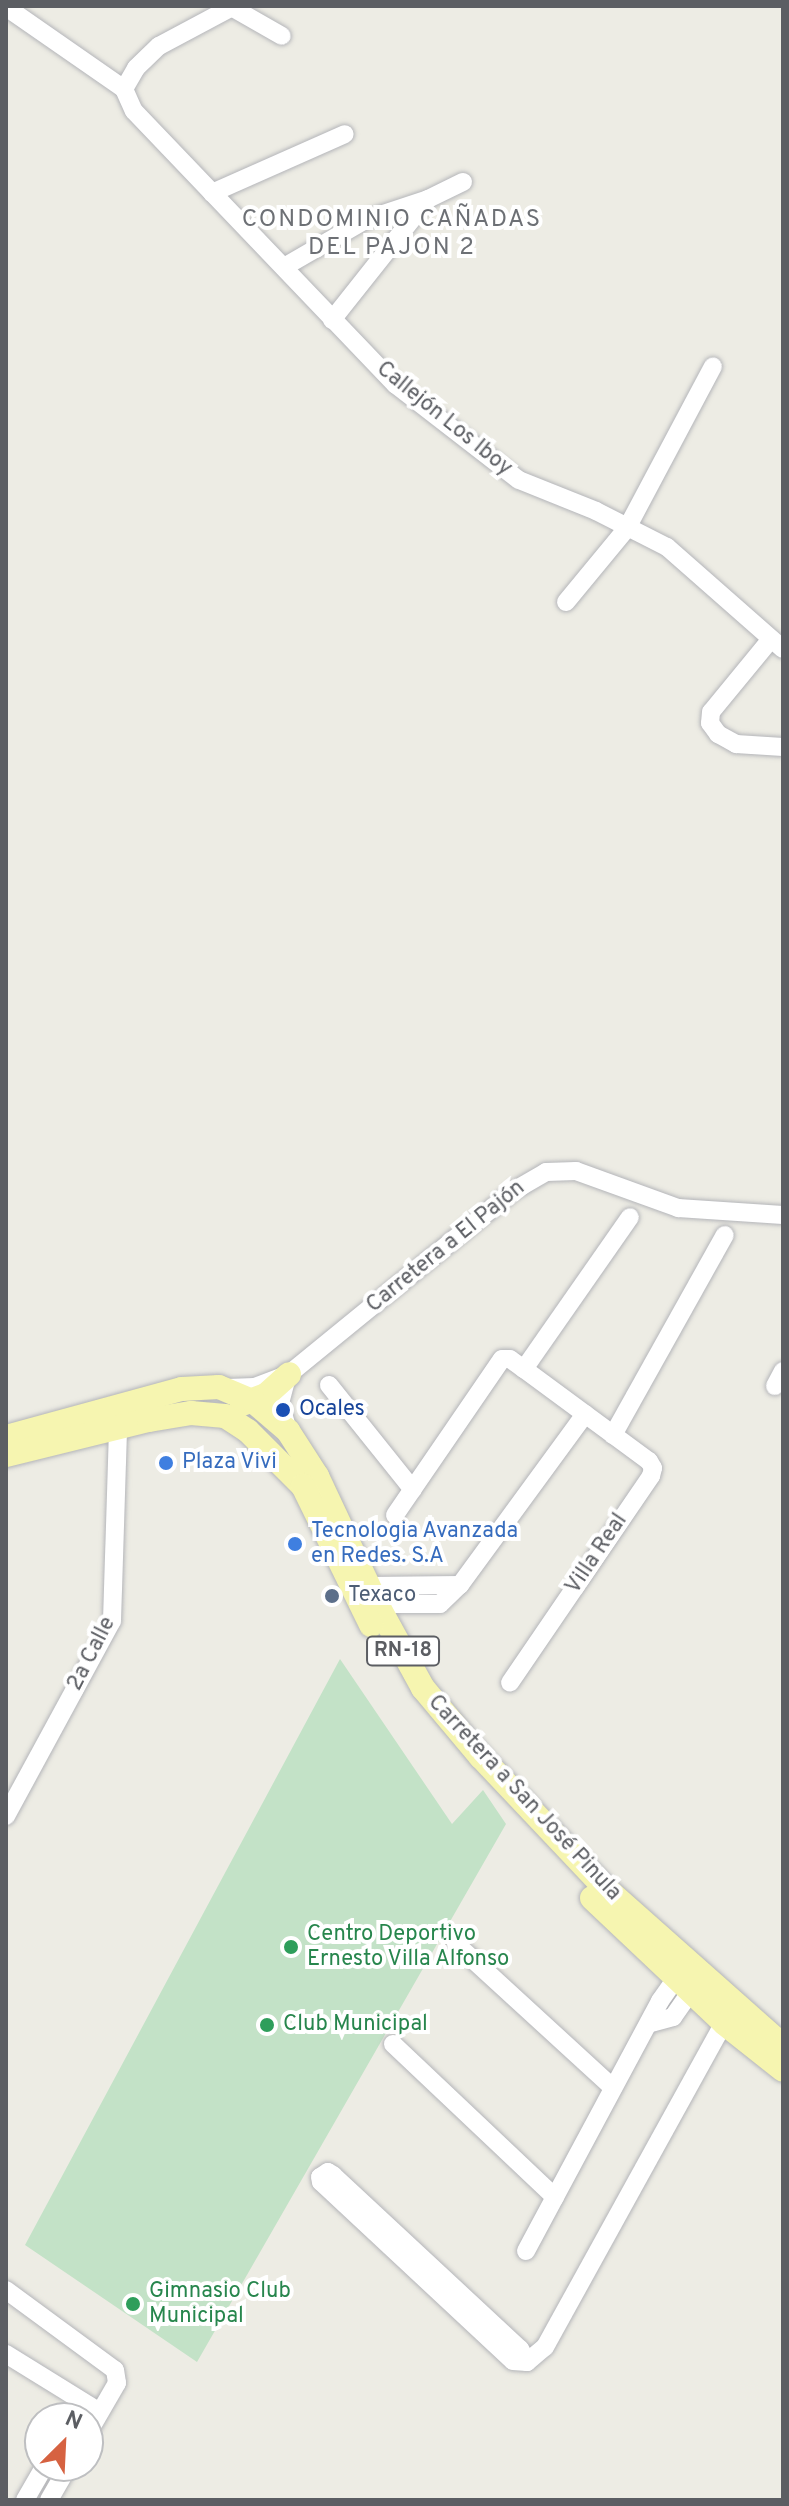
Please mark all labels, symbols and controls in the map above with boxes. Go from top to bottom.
district label: CONDOMINIO CAÑADAS DEL PAJON 2 [242,207,542,263]
street label: Callejón Los Iboy [371,356,517,482]
street label: Carretera a El Pajón [362,1175,530,1319]
place label: Ocales [299,1397,365,1423]
marker: Ocales [274,1401,292,1419]
place label: Plaza Vivi [182,1450,278,1476]
marker: Plaza Vivi [157,1454,175,1472]
street label: Villa Real [561,1509,633,1599]
place label: Tecnologia Avanzada en Redes. S.A [311,1518,519,1570]
marker: Tecnologia Avanzada en Redes. S.A [286,1535,304,1553]
place label: Texaco [348,1583,416,1609]
marker: Texaco [323,1587,341,1605]
street label: 2a Calle [62,1613,122,1695]
road number: RN-18 [365,1635,441,1667]
street label: Carretera a San José Pinula [422,1690,626,1906]
place label: Centro Deportivo Ernesto Villa Alfonso [307,1921,511,1972]
marker: Centro Deportivo Ernesto Villa Alfonso [282,1938,300,1956]
place label: Club Municipal [283,2012,428,2038]
marker: Club Municipal [258,2016,276,2034]
place label: Gimnasio Club Municipal [149,2278,291,2330]
marker: Gimnasio Club Municipal [124,2295,142,2313]
north arrow [24,2402,104,2482]
text: N [60,2406,86,2437]

